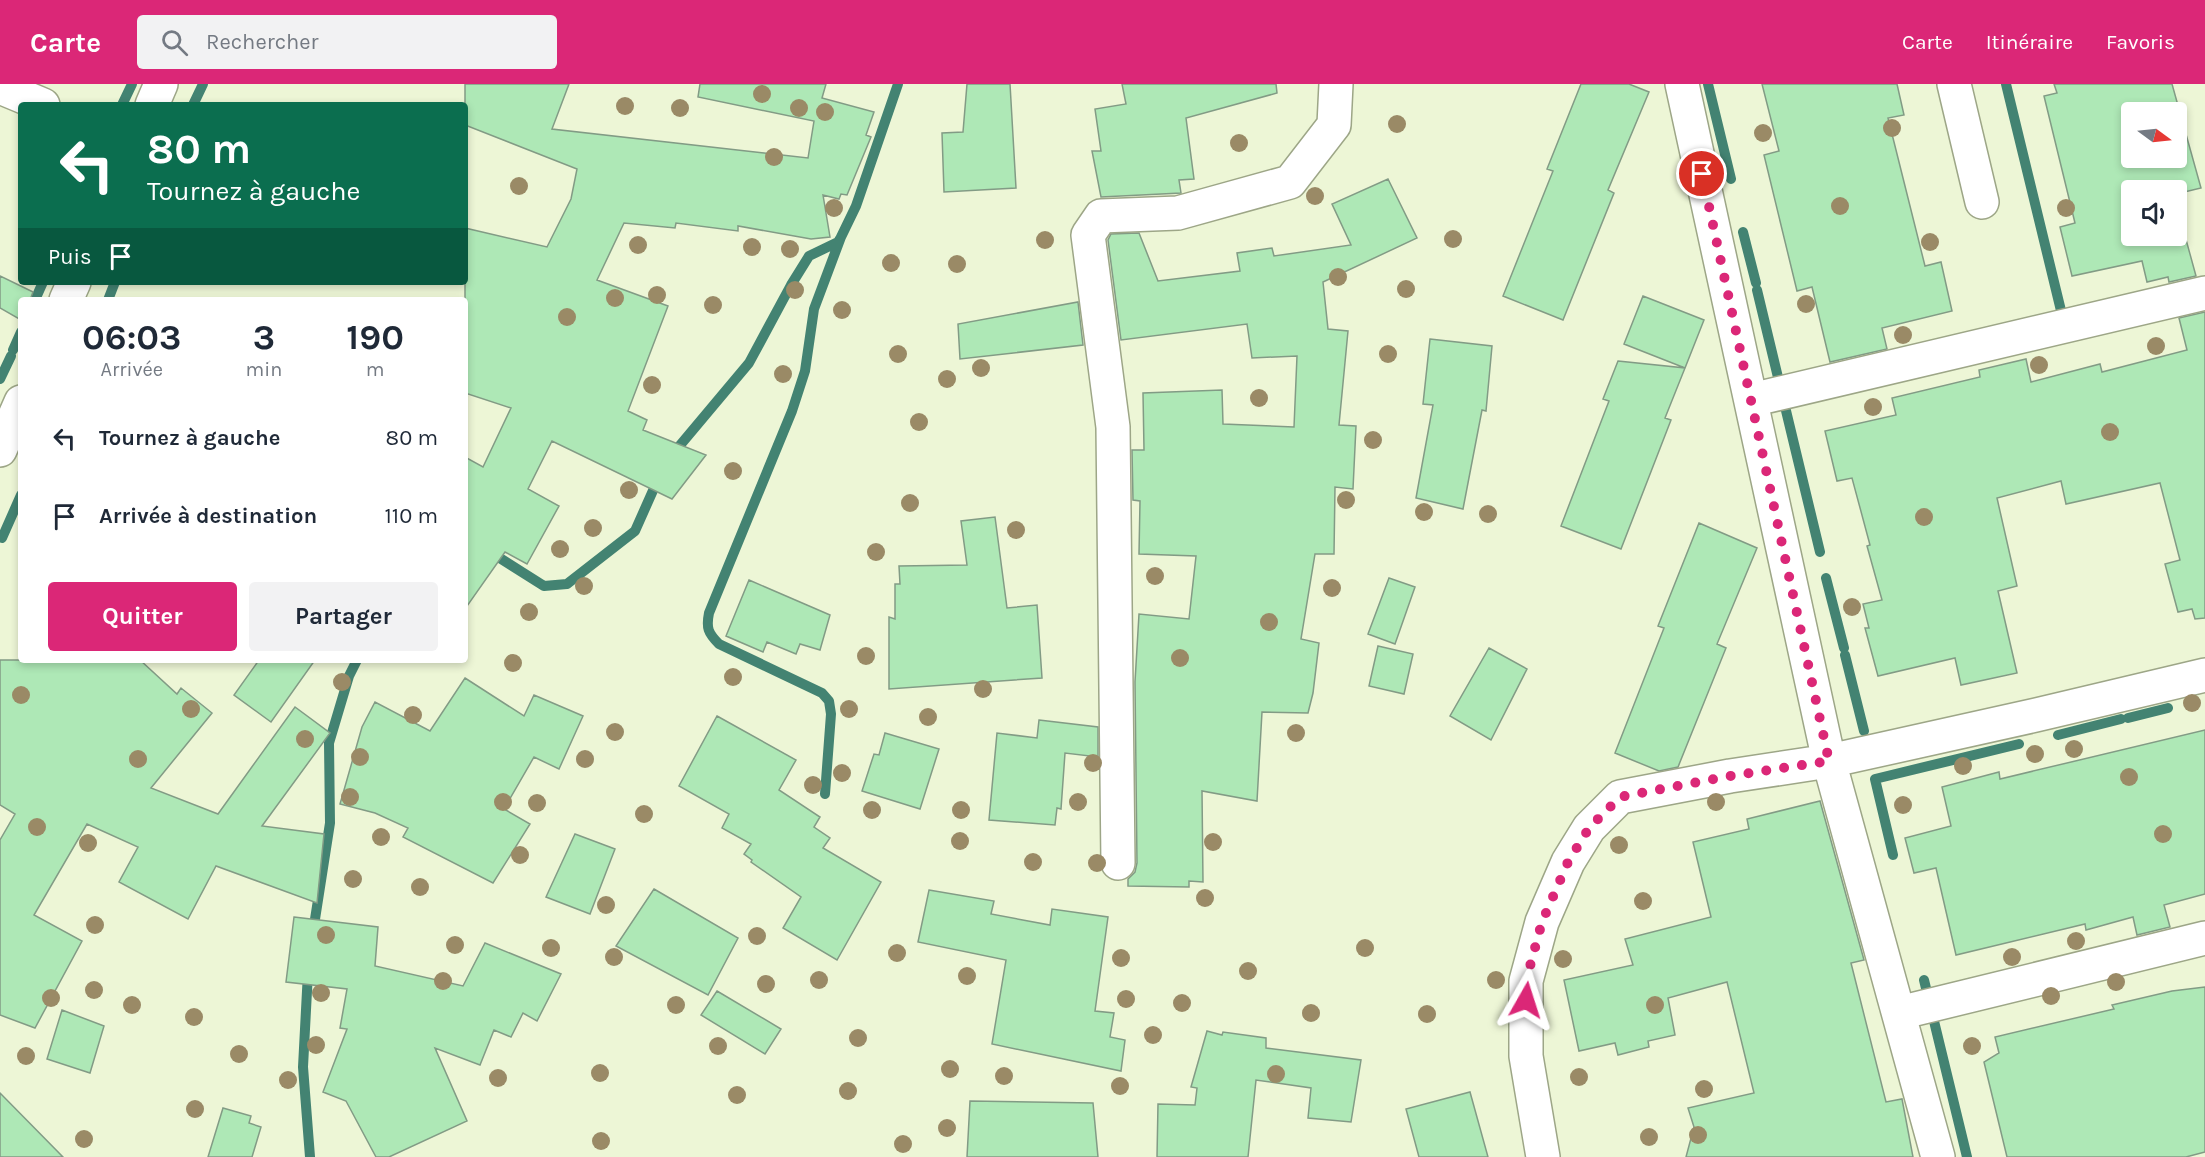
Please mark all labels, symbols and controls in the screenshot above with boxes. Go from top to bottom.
search box [137,15,557,69]
text: Carte [30,26,101,59]
icon: search [158,26,191,59]
text: Rechercher [206,29,319,55]
text: Carte [1902,30,1953,54]
text: Itinéraire [1986,30,2073,54]
text: Favoris [2106,30,2175,54]
north arrow [2121,102,2187,168]
map controls [2121,102,2187,246]
text: 80 m [147,124,251,174]
icon: left [48,126,126,204]
pin [1676,148,1727,199]
icon: arrive [1685,157,1718,190]
text: Tournez à gauche [147,175,360,207]
button: sound [2121,180,2187,246]
icon: arrive [104,240,137,273]
text: Puis [48,244,92,270]
text: 06:03 [82,316,182,358]
text: 3 [253,316,275,358]
text: 190 [346,316,404,358]
text: Arrivée [101,358,163,381]
text: min [246,358,282,381]
text: m [366,358,384,381]
icon: left [48,422,81,455]
text: Tournez à gauche [99,425,280,451]
text: 80 m [386,425,438,451]
icon: arrive [48,500,81,533]
text: Arrivée à destination [99,503,317,529]
text: 110 m [385,503,438,529]
button: Quitter [48,582,237,651]
button: Partager [249,582,438,651]
position arrow [1494,968,1558,1032]

